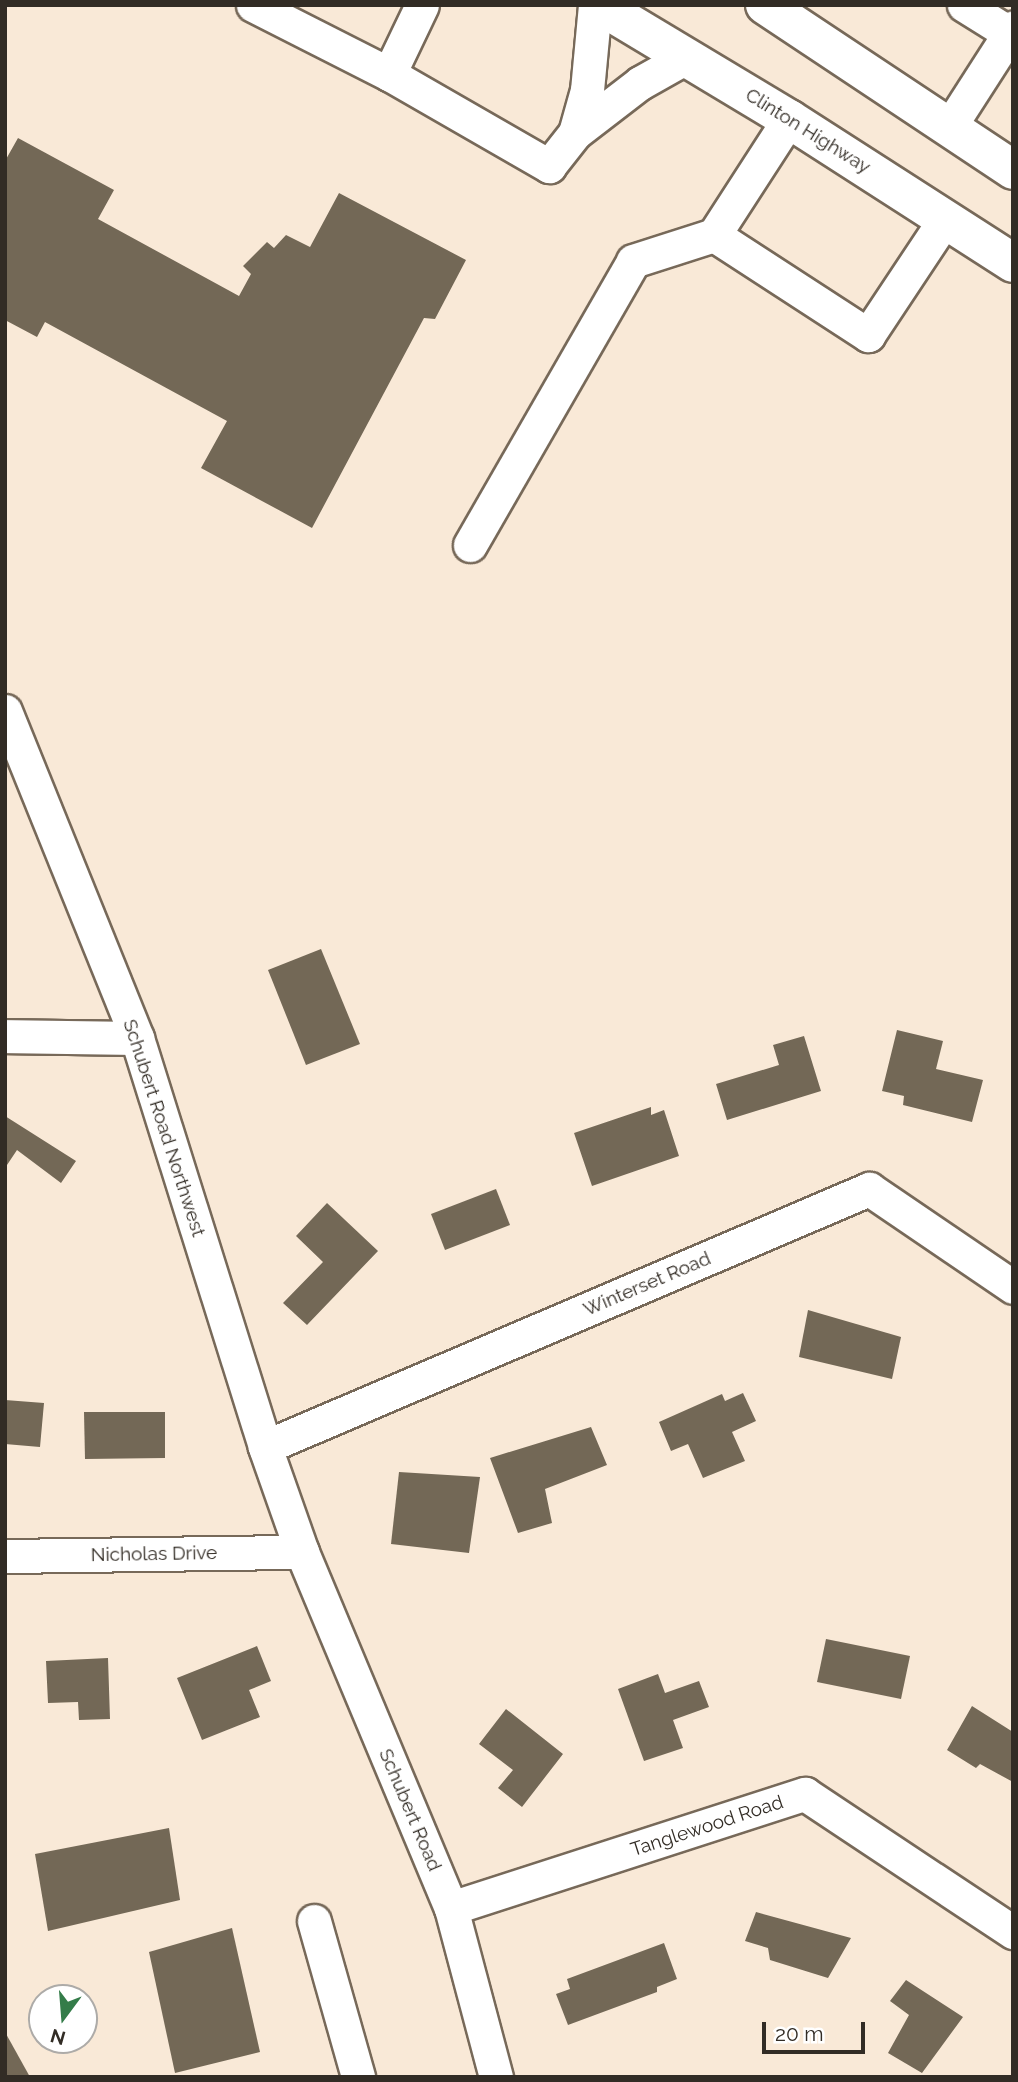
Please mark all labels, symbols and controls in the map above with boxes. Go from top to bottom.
street label: Clinton Highway [741,83,875,179]
street label: Schubert Road Northwest [118,1017,210,1239]
street label: Winterset Road [580,1247,714,1321]
street label: Nicholas Drive [91,1541,217,1567]
street label: Schubert Road [374,1745,446,1875]
street label: Tanglewood Road [628,1791,786,1861]
north arrow [28,1984,98,2054]
scale bar [766,2008,869,2052]
text: 20 m [775,2021,823,2046]
text: N [48,2025,68,2050]

